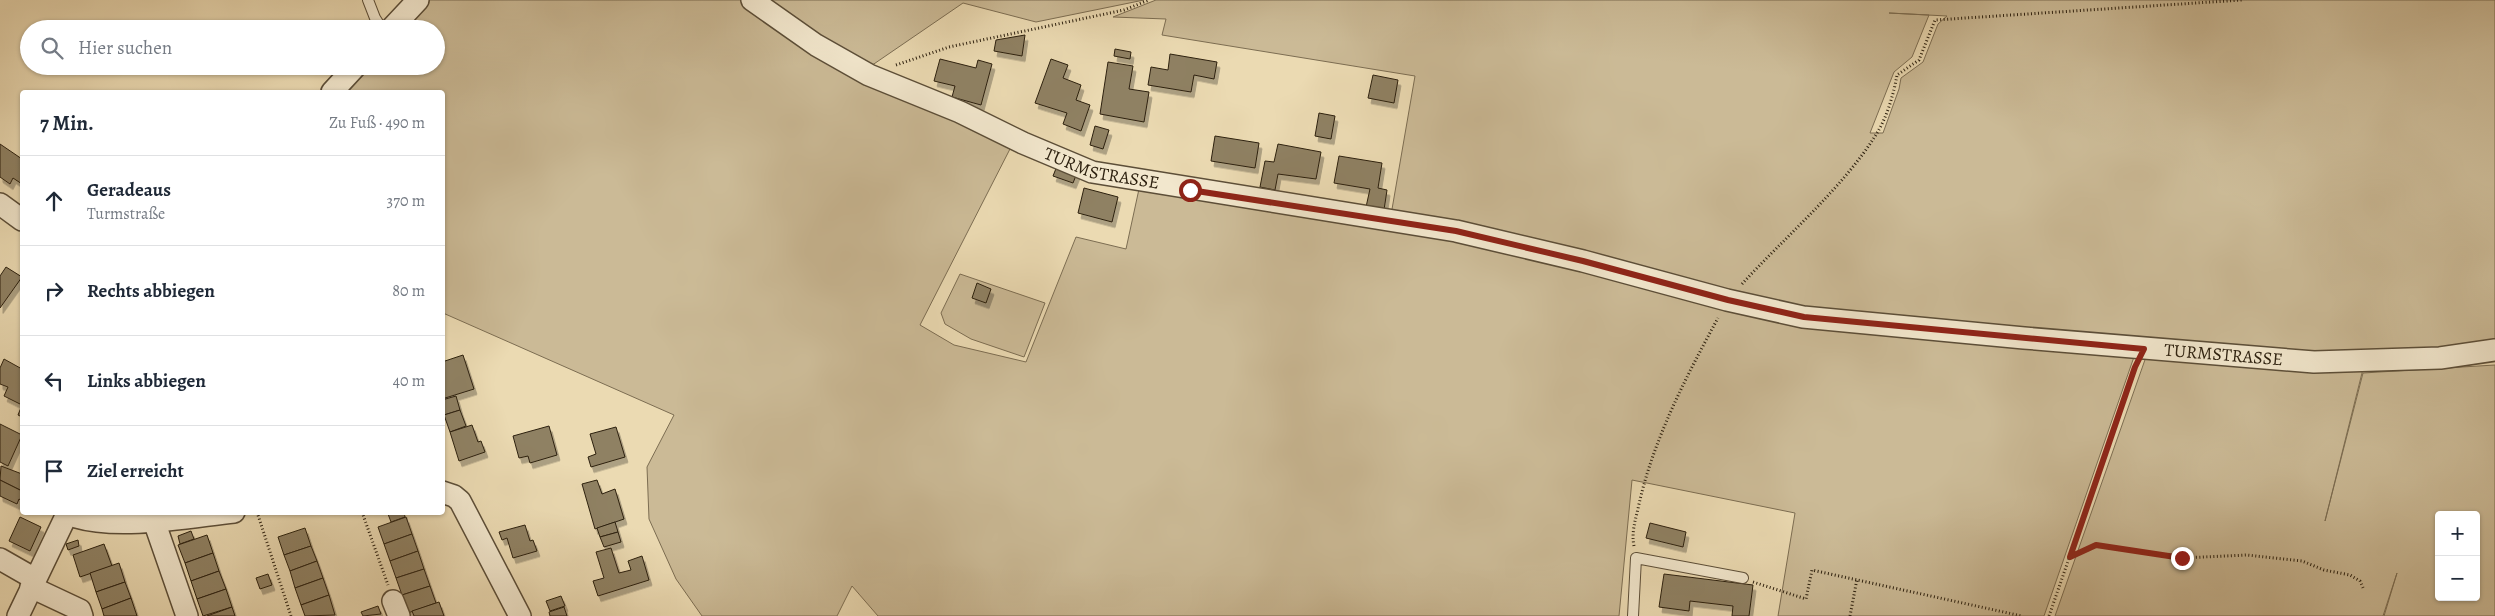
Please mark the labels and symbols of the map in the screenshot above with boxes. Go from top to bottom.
street label: TURMSTRASSE [1040,141,1161,195]
route start [1179,179,1202,202]
street label: TURMSTRASSE [2163,338,2284,371]
route end [2171,547,2194,570]

